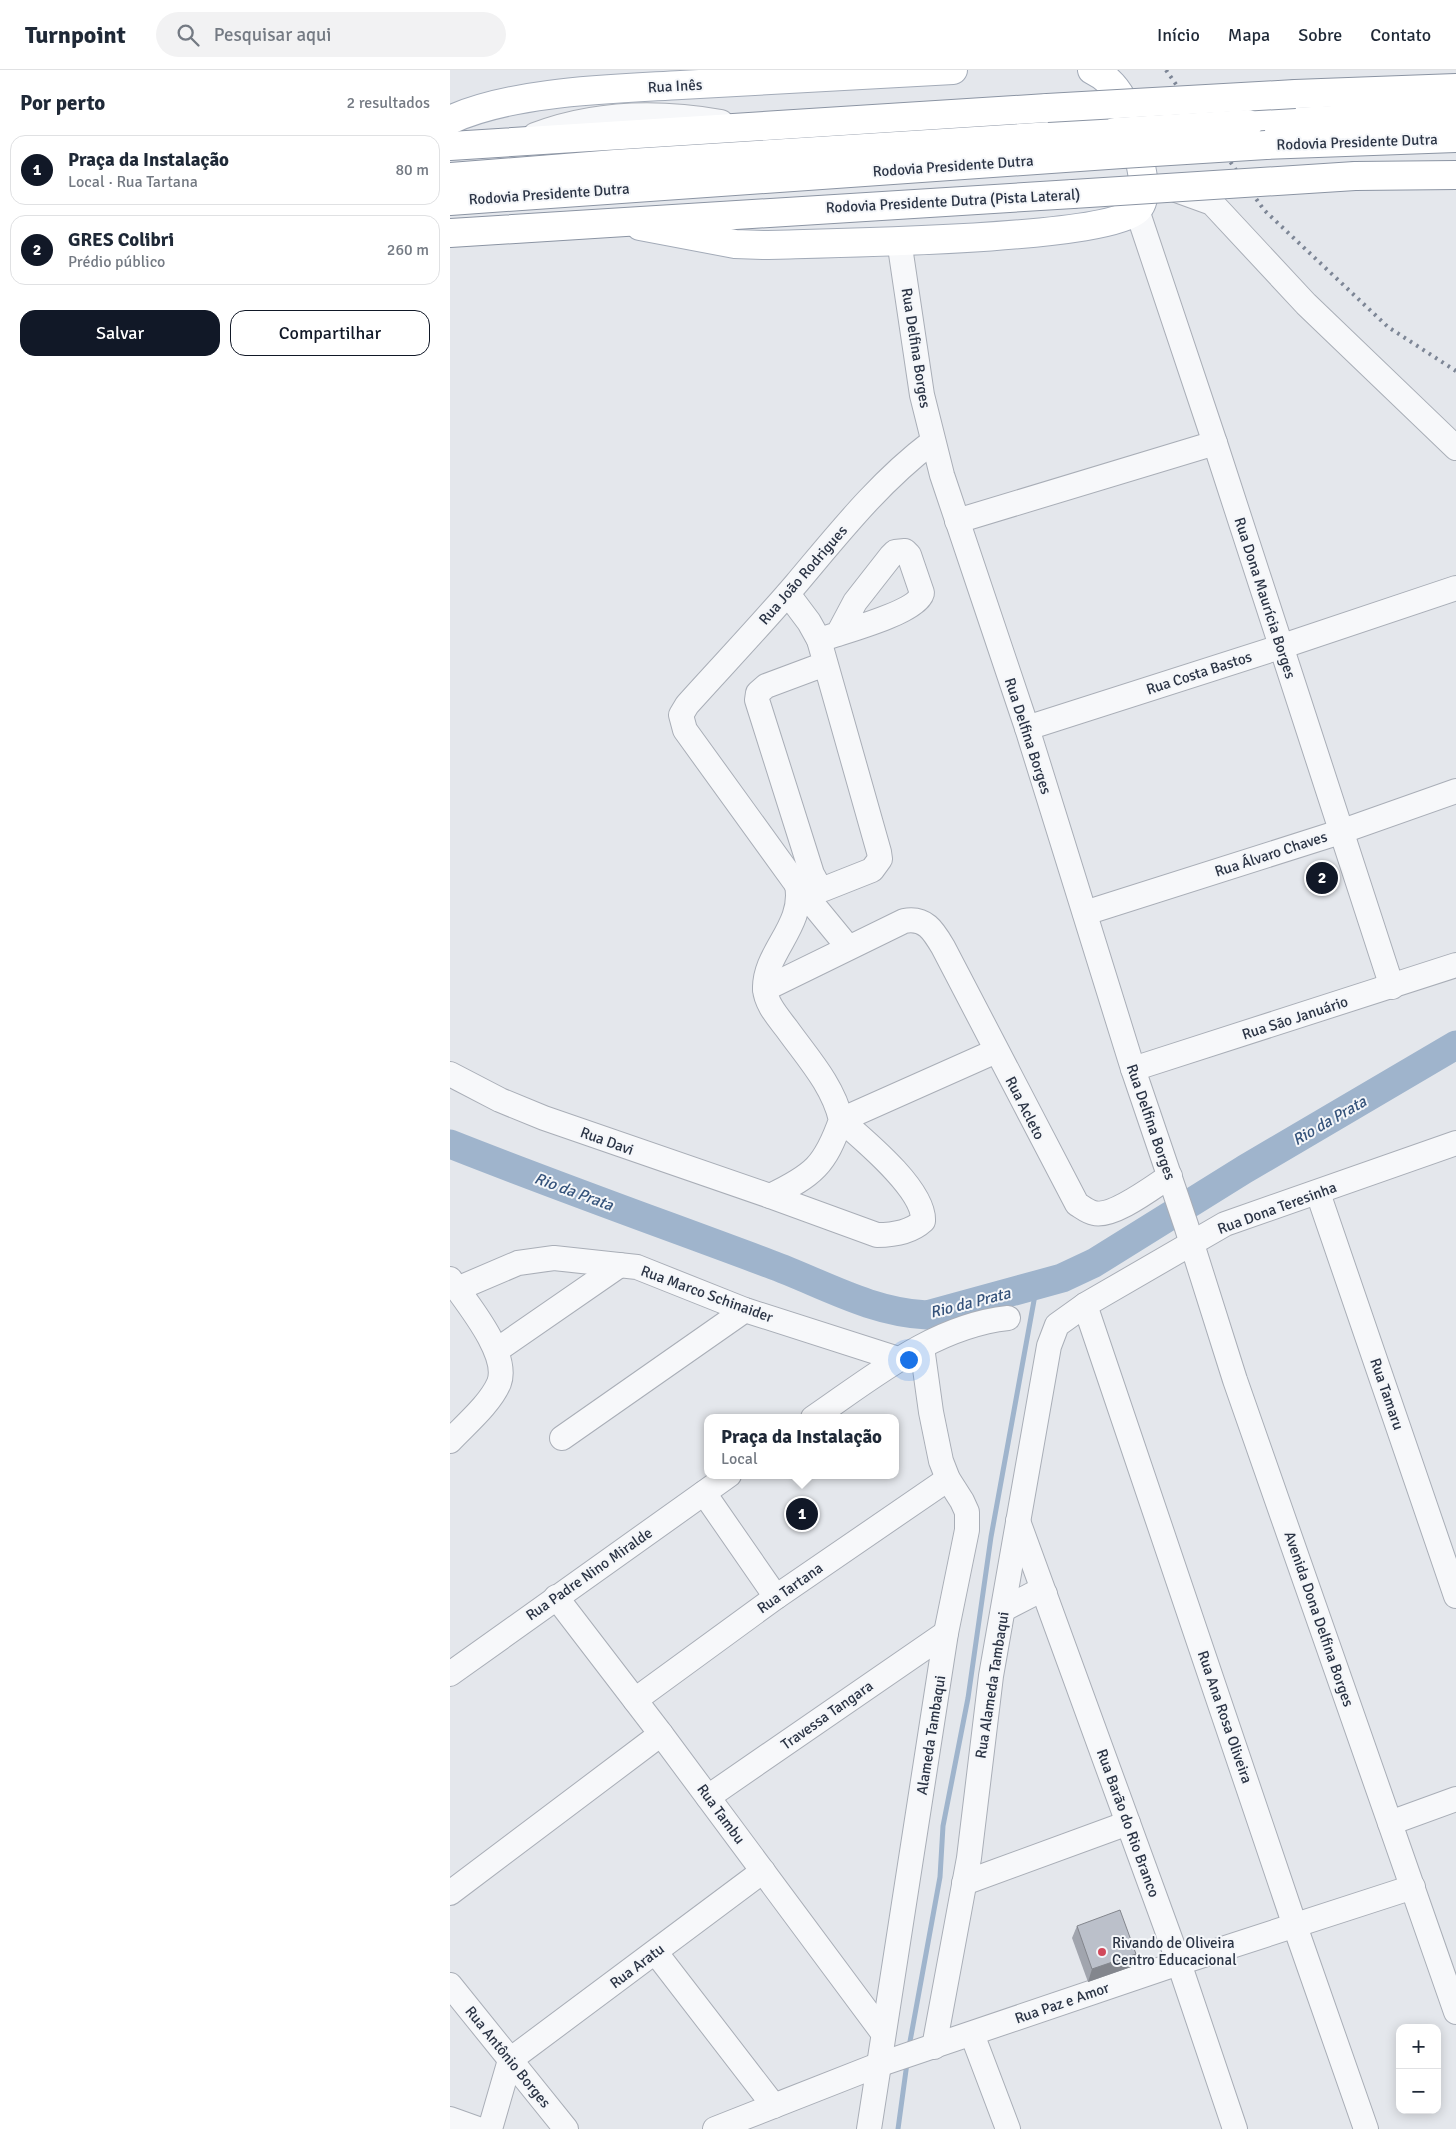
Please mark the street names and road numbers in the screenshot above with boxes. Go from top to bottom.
street label: Rua Inês [647,76,703,96]
street label: Rodovia Presidente Dutra [1276,130,1438,154]
street label: Rodovia Presidente Dutra [872,151,1034,181]
street label: Rodovia Presidente Dutra [468,179,630,209]
street label: Rodovia Presidente Dutra (Pista Lateral) [825,185,1081,217]
street label: Rua Delfina Borges [898,287,934,410]
street label: Rua Dona Maurícia Borges [1230,515,1300,681]
street label: Rua João Rodrigues [755,521,851,628]
street label: Rua Costa Bastos [1144,647,1254,699]
street label: Rua Delfina Borges [1001,676,1055,797]
street label: Rua Álvaro Chaves [1212,826,1330,881]
street label: Rua Sāo Januário [1240,992,1350,1044]
street label: Rua Delfina Borges [1123,1062,1179,1183]
street label: Rua Acleto [1001,1073,1049,1143]
street label: Rua Davi [578,1123,636,1159]
street label: Rua Dona Teresinha [1215,1178,1339,1238]
street label: Rua Marco Schinaider [638,1262,776,1326]
street label: Rua Tamaru [1366,1356,1408,1432]
street label: Rua Padre Nino Miralde [522,1524,656,1624]
street label: Avenida Dona Delfina Borges [1280,1529,1358,1709]
street label: Rua Tartana [754,1559,826,1617]
street label: Rua Alameda Tambaqui [971,1610,1013,1760]
street label: Rua Ana Rosa Oliveira [1194,1648,1256,1786]
street label: Alameda Tambaqui [913,1674,949,1796]
street label: Travessa Tangara [778,1677,876,1753]
street label: Rua Barão do Rio Branco [1093,1746,1163,1900]
street label: Rua Tambu [693,1780,749,1848]
street label: Rua Aratu [606,1940,668,1992]
street label: Rua Paz e Amor [1012,1978,1112,2028]
street label: Rua Antônio Borges [461,2003,555,2112]

